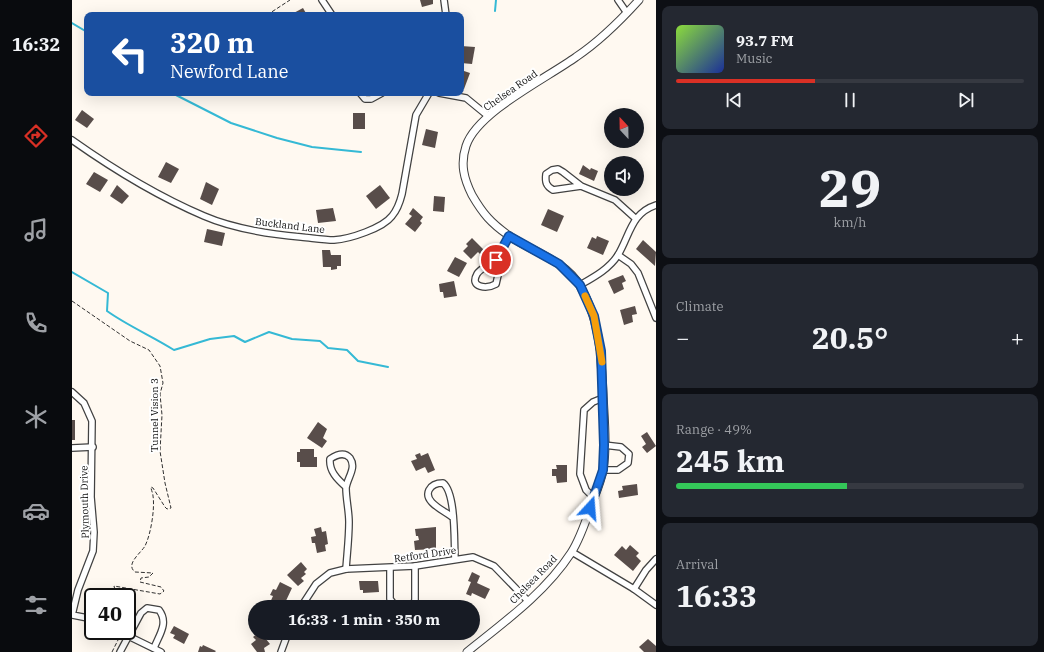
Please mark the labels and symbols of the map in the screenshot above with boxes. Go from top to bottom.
street label: Chelsea Road [481,67,540,114]
north arrow [604,108,644,148]
street label: Buckland Lane [254,215,326,236]
pin [479,243,513,277]
street label: Tunnel Vision 3 [148,378,161,452]
street label: Plymouth Drive [77,465,92,539]
position arrow [569,487,611,529]
street label: Retford Drive [393,544,457,565]
street label: Chelsea Road [507,552,560,607]
speed limit sign: 40 [84,588,136,640]

